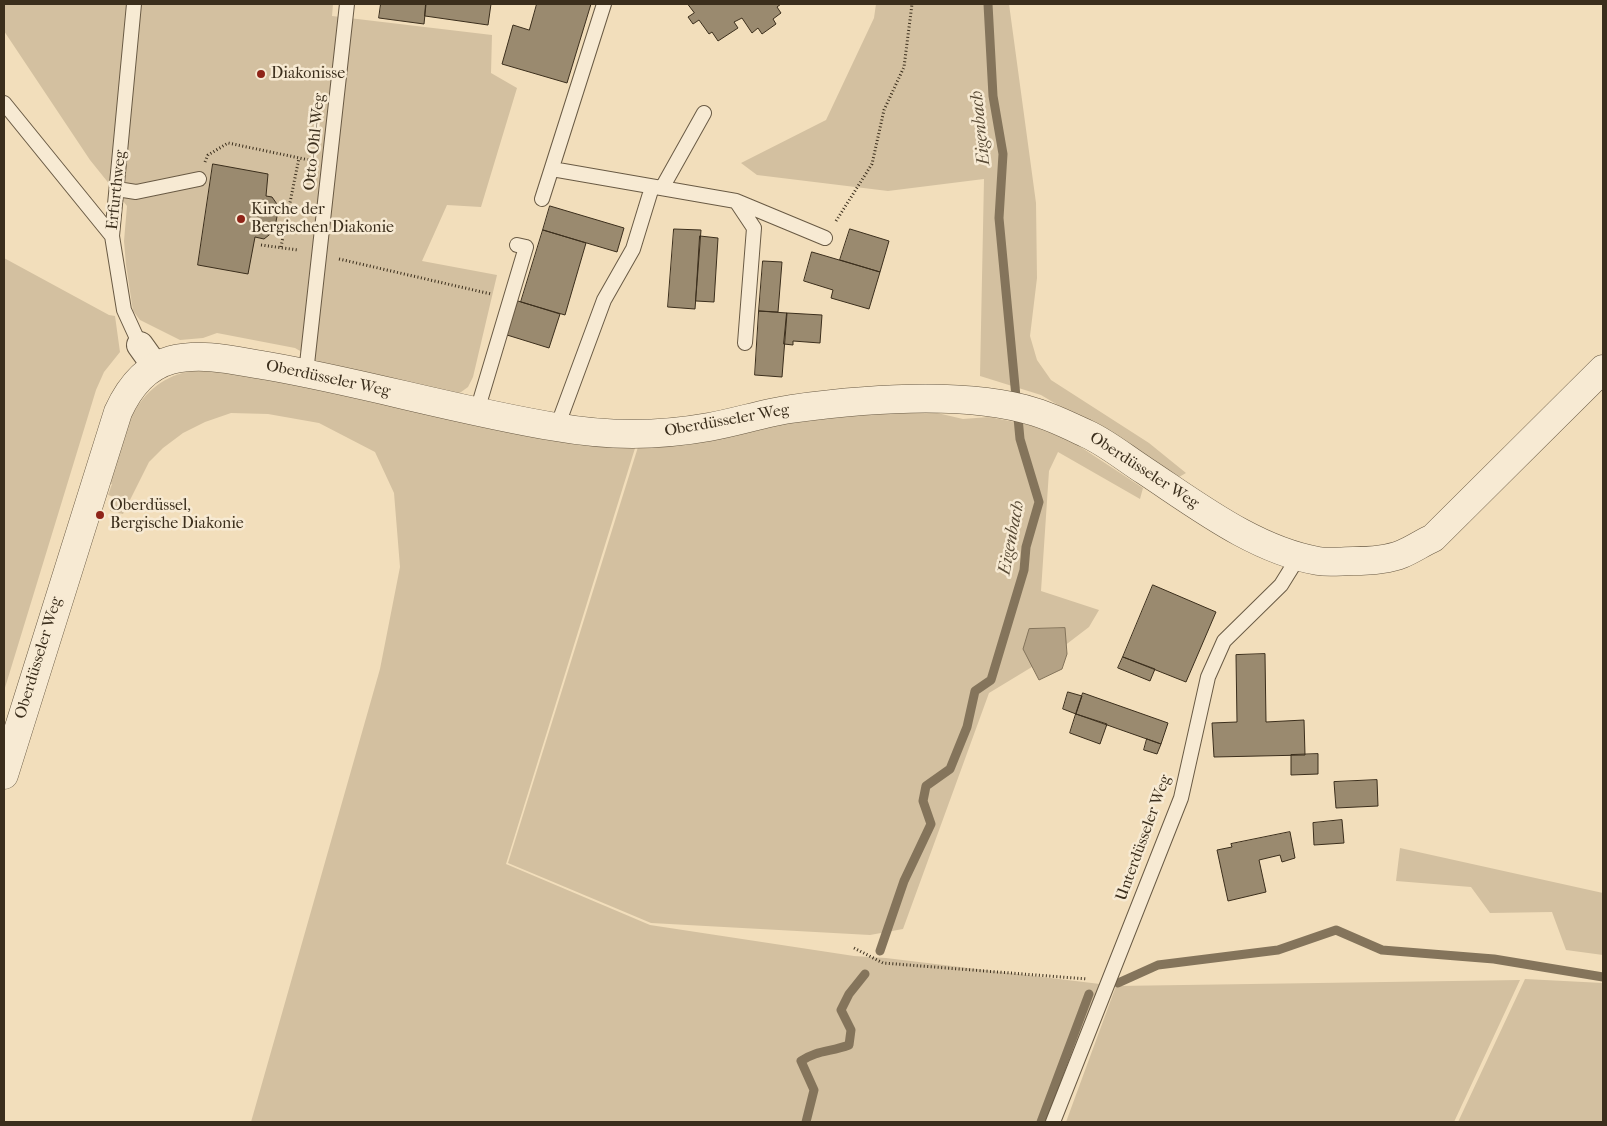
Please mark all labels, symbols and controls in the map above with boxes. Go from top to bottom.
place label: Diakonisse [271,64,345,84]
marker: Diakonisse [255,68,267,80]
water label: Eigenbach [966,90,996,166]
street label: Otto-Ohl-Weg [300,92,330,192]
street label: Erfurthweg [103,149,131,231]
place label: Kirche der Bergischen Diakonie [251,200,394,238]
marker: Kirche der Bergischen Diakonie [235,213,247,225]
street label: Oberdüsseler Weg [264,356,392,402]
street label: Oberdüsseler Weg [663,401,791,441]
street label: Oberdüsseler Weg [1086,428,1202,514]
place label: Oberdüssel, Bergische Diakonie [110,496,244,534]
water label: Eigenbach [994,499,1030,577]
marker: Oberdüssel, Bergische Diakonie [94,509,106,521]
street label: Oberdüsseler Weg [11,595,67,721]
street label: Unterdüsseler Weg [1112,772,1176,904]

